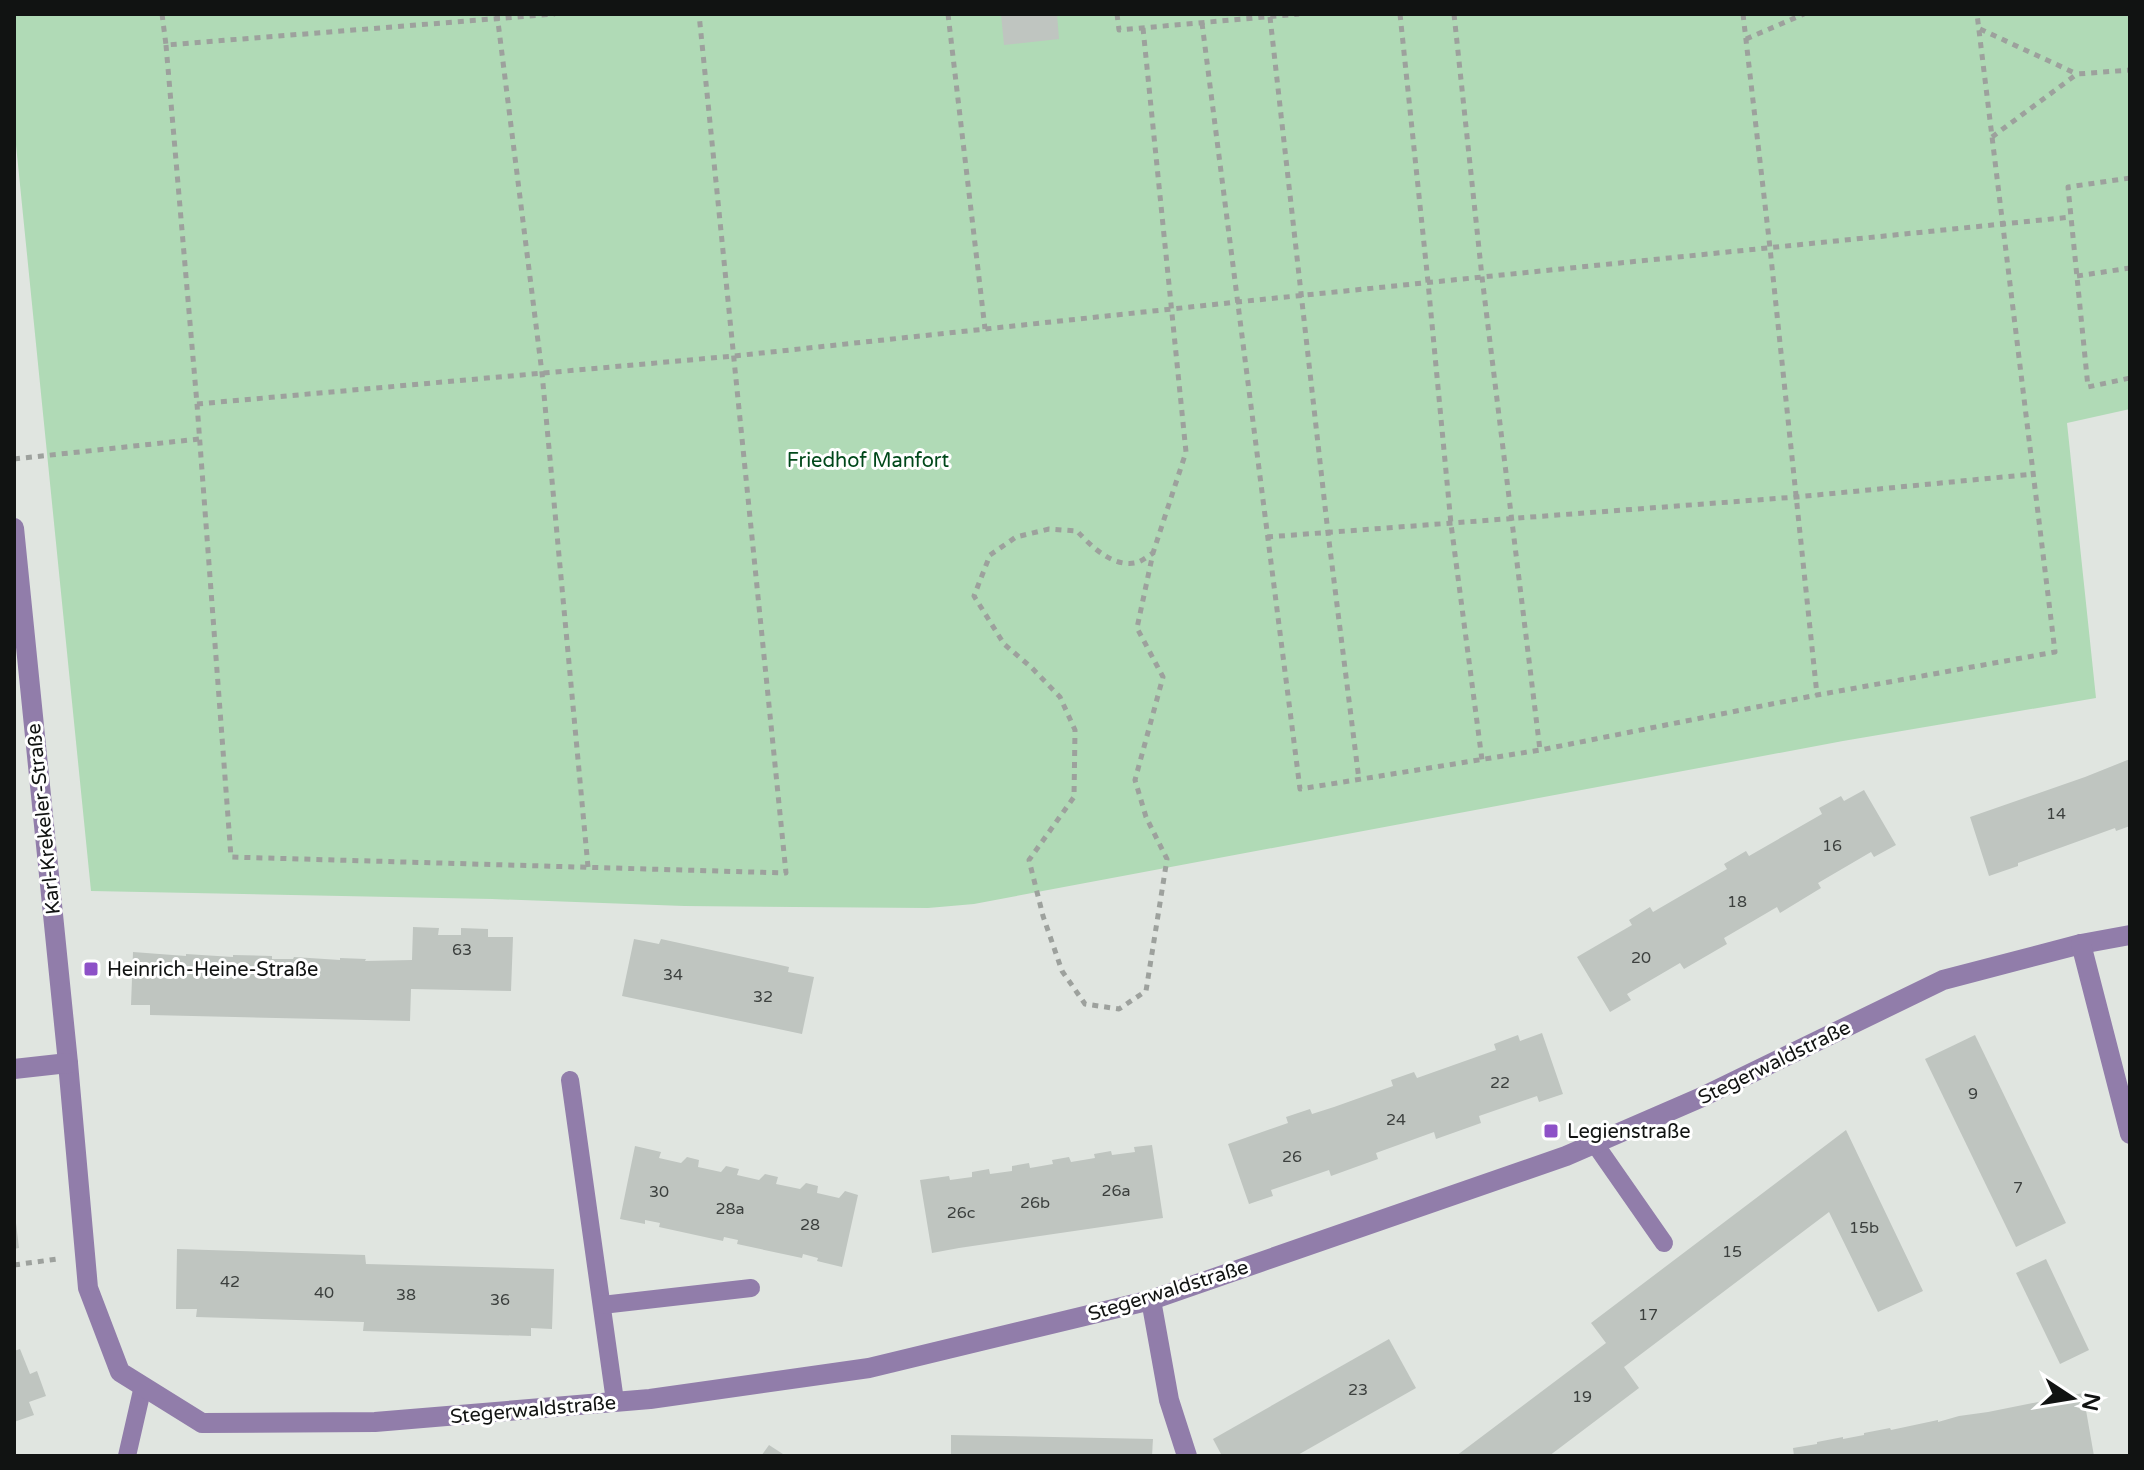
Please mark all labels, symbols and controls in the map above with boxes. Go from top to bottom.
park label: Friedhof Manfort [787,449,949,473]
street label: Karl-Krekeler-Straße [22,722,66,916]
house number: 14 [2046,804,2066,824]
house number: 16 [1822,836,1842,856]
house number: 18 [1727,892,1747,912]
house number: 63 [452,940,472,960]
house number: 20 [1631,948,1651,968]
place label: Heinrich-Heine-Straße [107,958,318,982]
marker: Heinrich-Heine-Straße [82,960,100,978]
house number: 34 [663,965,683,985]
house number: 32 [753,987,773,1007]
street label: Stegerwaldstraße [1694,1016,1854,1110]
house number: 22 [1490,1073,1510,1093]
house number: 9 [1968,1084,1978,1104]
house number: 24 [1386,1110,1406,1130]
place label: Legienstraße [1567,1120,1690,1144]
marker: Legienstraße [1542,1122,1560,1140]
house number: 26 [1282,1147,1302,1167]
house number: 7 [2013,1178,2023,1198]
house number: 26a [1101,1181,1131,1201]
house number: 30 [649,1182,669,1202]
house number: 26b [1020,1193,1050,1213]
house number: 28a [715,1199,745,1219]
house number: 26c [947,1203,975,1223]
house number: 28 [800,1215,820,1235]
house number: 15b [1849,1218,1879,1238]
house number: 15 [1722,1242,1742,1262]
street label: Stegerwaldstraße [1085,1255,1251,1327]
house number: 42 [220,1272,240,1292]
house number: 40 [314,1283,334,1303]
house number: 38 [396,1285,416,1305]
house number: 36 [490,1290,510,1310]
house number: 17 [1638,1305,1658,1325]
north arrow [2032,1358,2112,1438]
house number: 23 [1348,1380,1368,1400]
house number: 19 [1572,1387,1592,1407]
street label: Stegerwaldstraße [449,1391,617,1429]
text: N [2076,1391,2105,1413]

